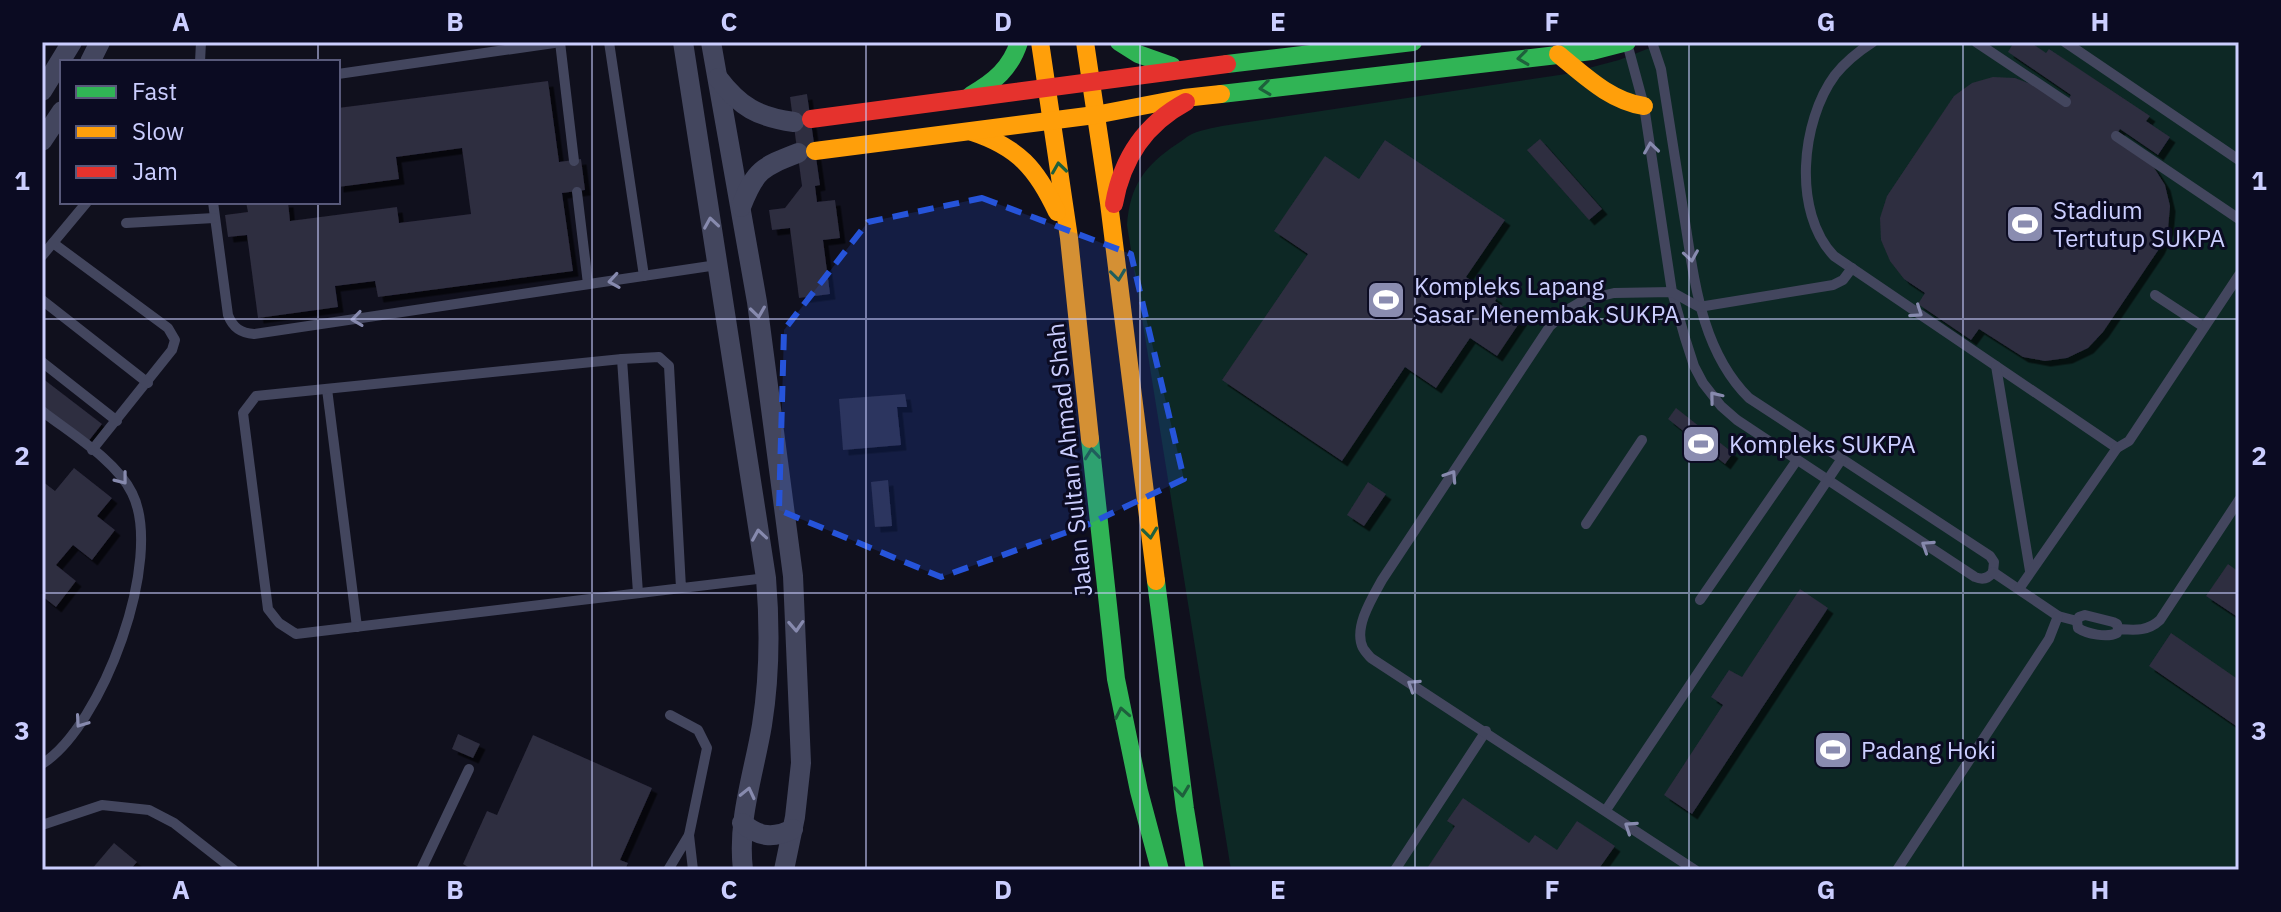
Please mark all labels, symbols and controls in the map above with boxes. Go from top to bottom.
text: A [172,4,190,38]
text: B [446,4,464,38]
text: C [721,4,738,38]
text: D [994,4,1012,38]
text: E [1270,4,1286,38]
text: F [1544,4,1560,38]
text: G [1817,4,1835,38]
text: H [2091,4,2109,38]
one-way arrow [1516,50,1529,67]
legend [60,60,340,204]
text: Fast [132,75,177,107]
one-way arrow [1258,80,1271,97]
text: Slow [132,115,184,147]
one-way arrow [1643,142,1660,155]
text: Jam [132,155,178,187]
one-way arrow [1051,161,1068,174]
text: 1 [14,163,30,197]
text: 1 [2251,163,2267,197]
place label: Stadium Tertutup SUKPA [2053,194,2225,254]
sports icon: Stadium Tertutup SUKPA [2004,203,2046,245]
one-way arrow [703,216,720,230]
one-way arrow [1682,249,1699,263]
one-way arrow [1109,269,1126,282]
place label: Kompleks Lapang Sasar Menembak SUKPA [1414,270,1680,330]
one-way arrow [607,271,621,288]
sports icon: Kompleks Lapang Sasar Menembak SUKPA [1365,279,1407,321]
one-way arrow [1908,302,1922,317]
one-way arrow [749,305,766,319]
one-way arrow [350,310,363,327]
street label: Jalan Sultan Ahmad Shah [1039,322,1099,598]
one-way arrow [1710,392,1724,407]
sports icon: Kompleks SUKPA [1680,423,1722,465]
place label: Kompleks SUKPA [1729,428,1916,460]
text: 2 [14,438,30,472]
text: 2 [2251,438,2267,472]
one-way arrow [1084,447,1101,460]
one-way arrow [112,470,127,484]
one-way arrow [1441,470,1456,485]
one-way arrow [1141,527,1158,540]
one-way arrow [751,529,768,542]
one-way arrow [1922,540,1936,555]
one-way arrow [787,620,804,633]
one-way arrow [1407,679,1421,694]
one-way arrow [1115,706,1132,719]
text: 3 [14,713,30,747]
text: 3 [2251,713,2267,747]
one-way arrow [76,714,91,728]
sports icon: Padang Hoki [1812,729,1854,771]
place label: Padang Hoki [1861,734,1996,766]
one-way arrow [1174,785,1191,798]
one-way arrow [739,786,756,800]
one-way arrow [1625,821,1639,836]
text: A [172,872,190,906]
text: B [446,872,464,906]
text: C [721,872,738,906]
text: D [994,872,1012,906]
text: E [1270,872,1286,906]
text: F [1544,872,1560,906]
text: G [1817,872,1835,906]
text: H [2091,872,2109,906]

